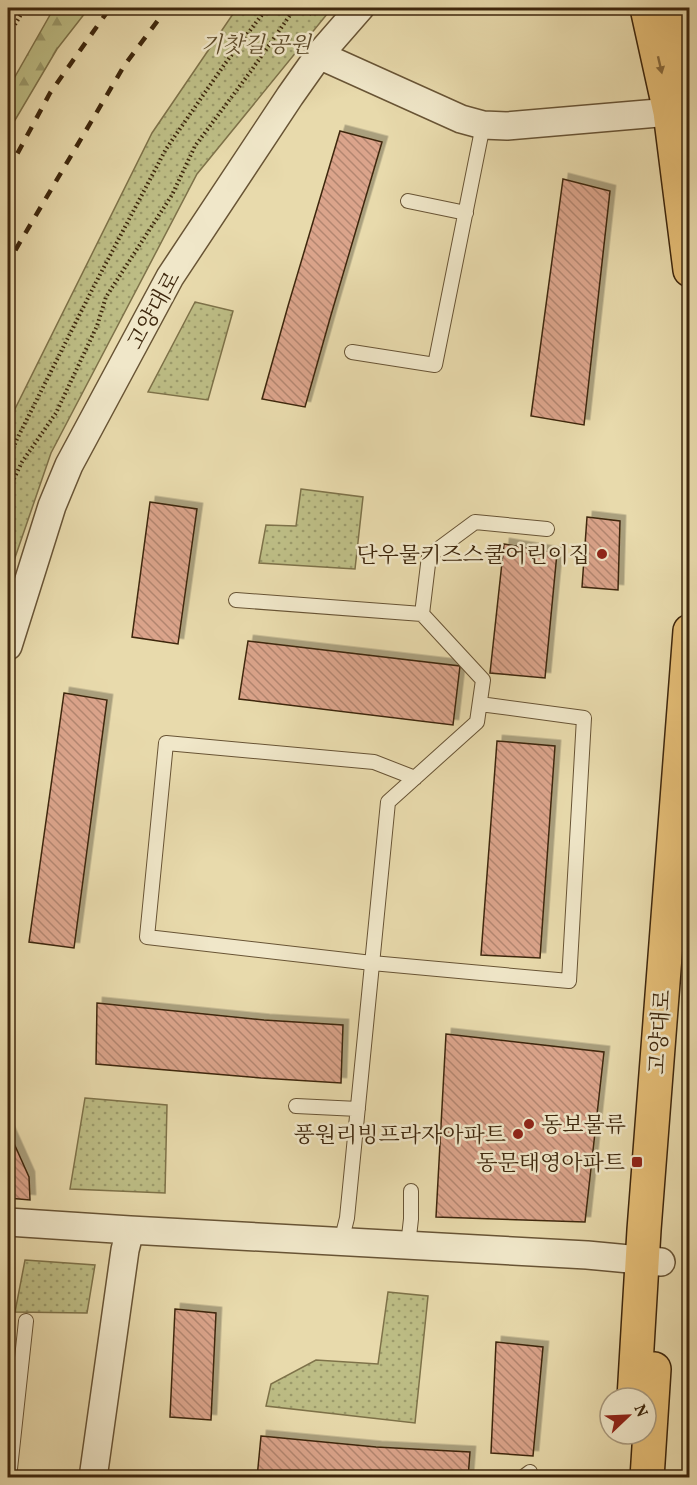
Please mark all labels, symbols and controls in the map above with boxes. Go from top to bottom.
park label: 기찻길 공원 [201,31,313,62]
one-way arrow [656,55,665,74]
street label: 고양대로 [121,267,189,356]
place label: 단우물키즈스쿨어린이집 [356,541,590,572]
marker: 단우물키즈스쿨어린이집 [595,547,609,561]
street label: 고양대로 [643,989,680,1076]
place label: 동보물류 [541,1111,626,1142]
marker: 동보물류 [522,1117,536,1131]
place label: 풍원리빙프라자아파트 [293,1121,506,1152]
marker: 풍원리빙프라자아파트 [511,1127,525,1141]
place label: 동문태영아파트 [476,1149,625,1180]
marker: 동문태영아파트 [630,1155,644,1169]
north arrow [598,1386,658,1446]
text: N [628,1401,653,1421]

